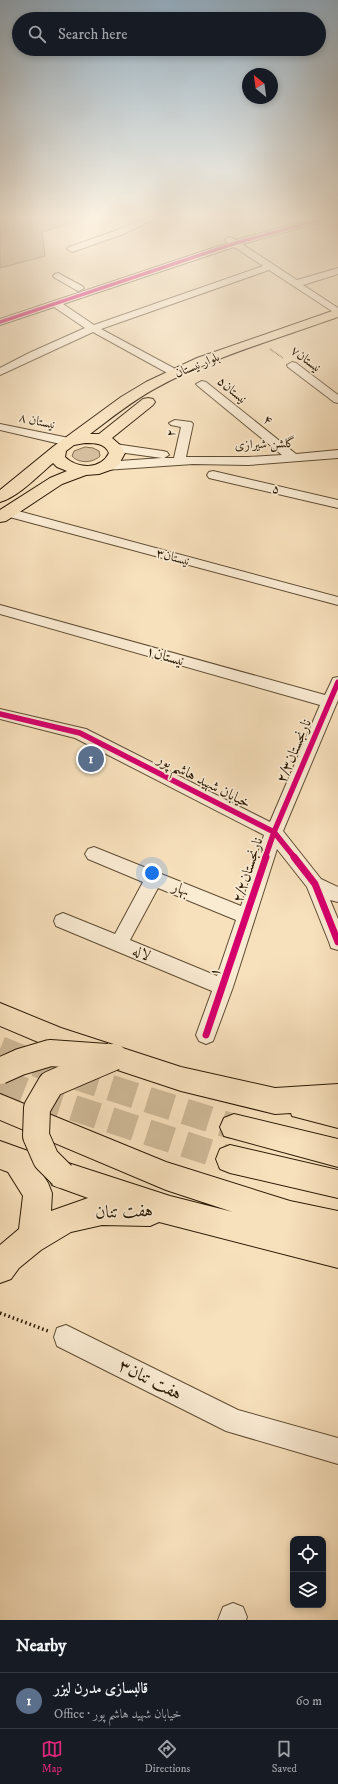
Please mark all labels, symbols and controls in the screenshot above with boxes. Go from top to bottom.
search box [12,12,326,56]
icon: search [26,23,48,45]
text: Search here [58,25,127,44]
north arrow [242,68,278,104]
street label: ۷نیستان [288,342,324,376]
street label: بلوار نیستان [172,349,222,381]
street label: ۵نیستان [214,373,250,407]
street label: نیستان ۸ [17,409,57,433]
street label: ۴ [260,411,276,429]
street label: ۲ [162,428,180,438]
street label: گلشن شیرازی [234,435,296,454]
street label: ۵ [270,480,282,498]
street label: ۳نیستان [155,545,191,569]
street label: ۱نیستان [144,641,186,671]
street label: ۲/۳نارنجستان [272,716,316,786]
pin: 1 [78,744,104,774]
street label: خیابان شهید هاشم پور [150,748,254,817]
street label: ۲/۲نارنجستان [228,835,268,905]
your location [142,863,162,883]
street label: بهار [168,876,193,901]
street label: لاله ‍ [130,941,156,967]
street label: ۱ [205,965,225,979]
street label: هفت تنان [95,1200,153,1224]
street label: هفت تنان۳ [115,1355,185,1405]
map controls [290,1536,326,1608]
button: locate [290,1536,326,1572]
button: layers [290,1572,326,1608]
text: Nearby [16,1635,66,1657]
text: قالبسازی مدرن لیزر [54,1679,148,1698]
text: 1 [27,1693,31,1709]
text: 60 m [296,1693,322,1709]
text: Office · خیابان شهید هاشم پور [54,1706,182,1722]
tab: Map [41,1738,63,1776]
tab: Directions [145,1738,190,1776]
tab: Saved [272,1738,297,1776]

